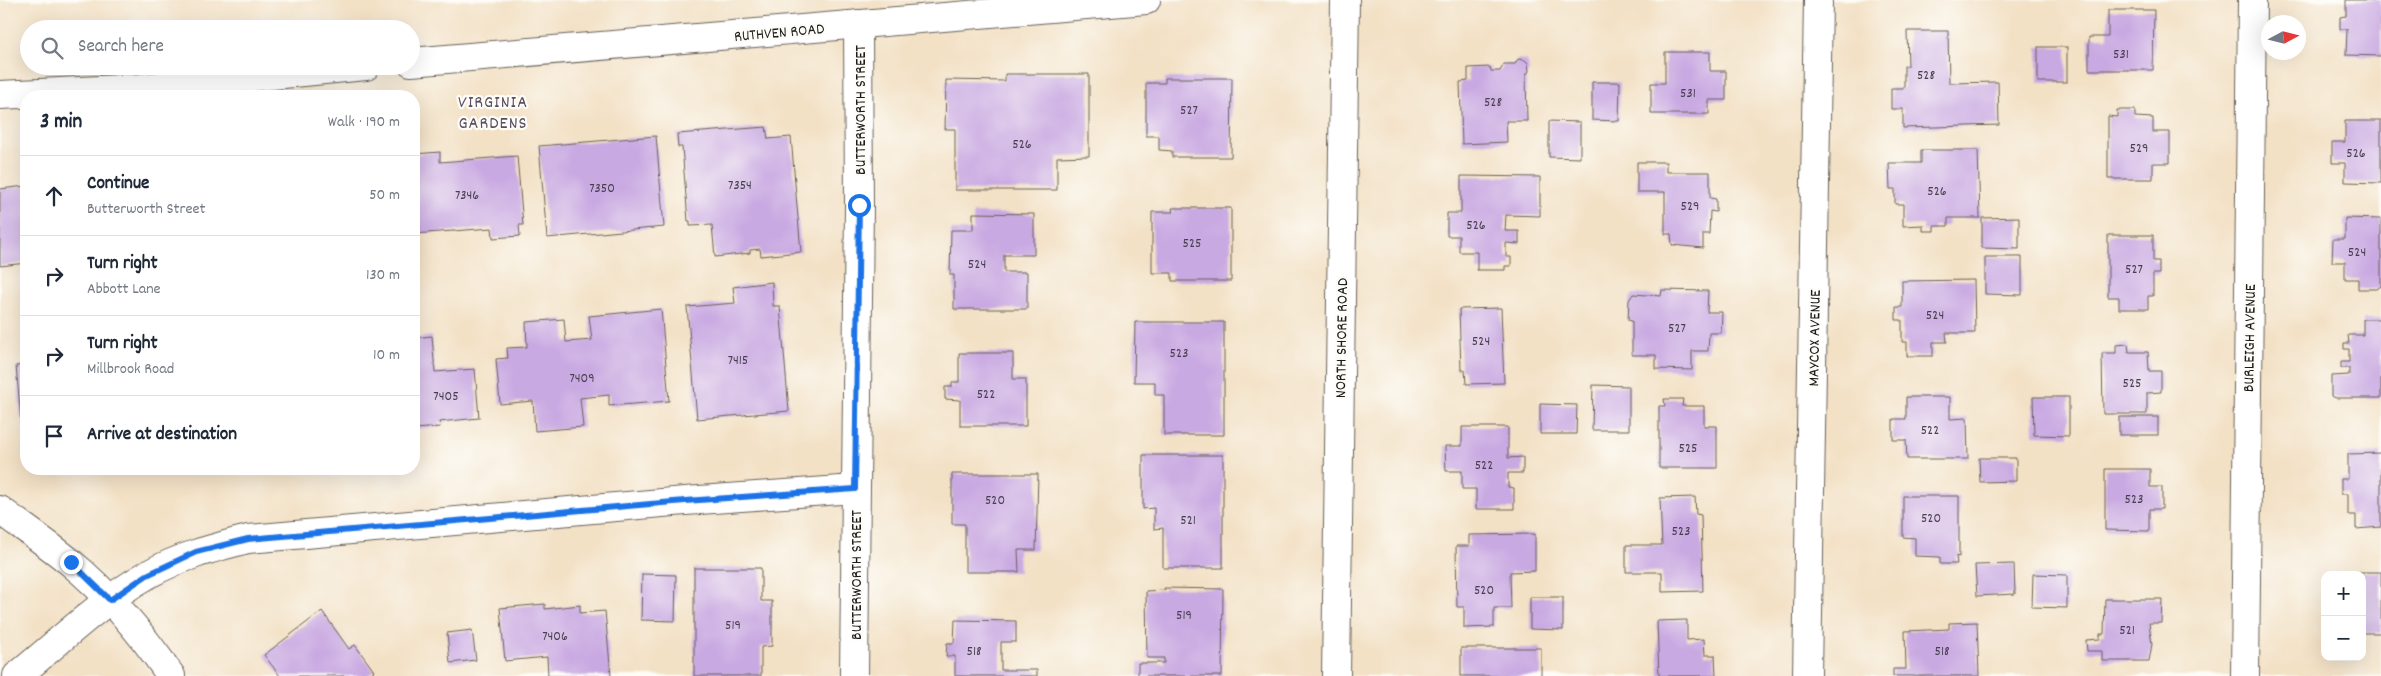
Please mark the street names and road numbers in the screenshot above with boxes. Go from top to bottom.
street label: RUTHVEN ROAD [733,18,825,49]
street label: BUTTERWORTH STREET [850,45,873,175]
street label: NORTH SHORE ROAD [1330,278,1355,398]
street label: BURLEIGH AVENUE [2238,283,2263,392]
street label: MAYCOX AVENUE [1803,289,1828,387]
street label: BUTTERWORTH STREET [846,510,869,640]

